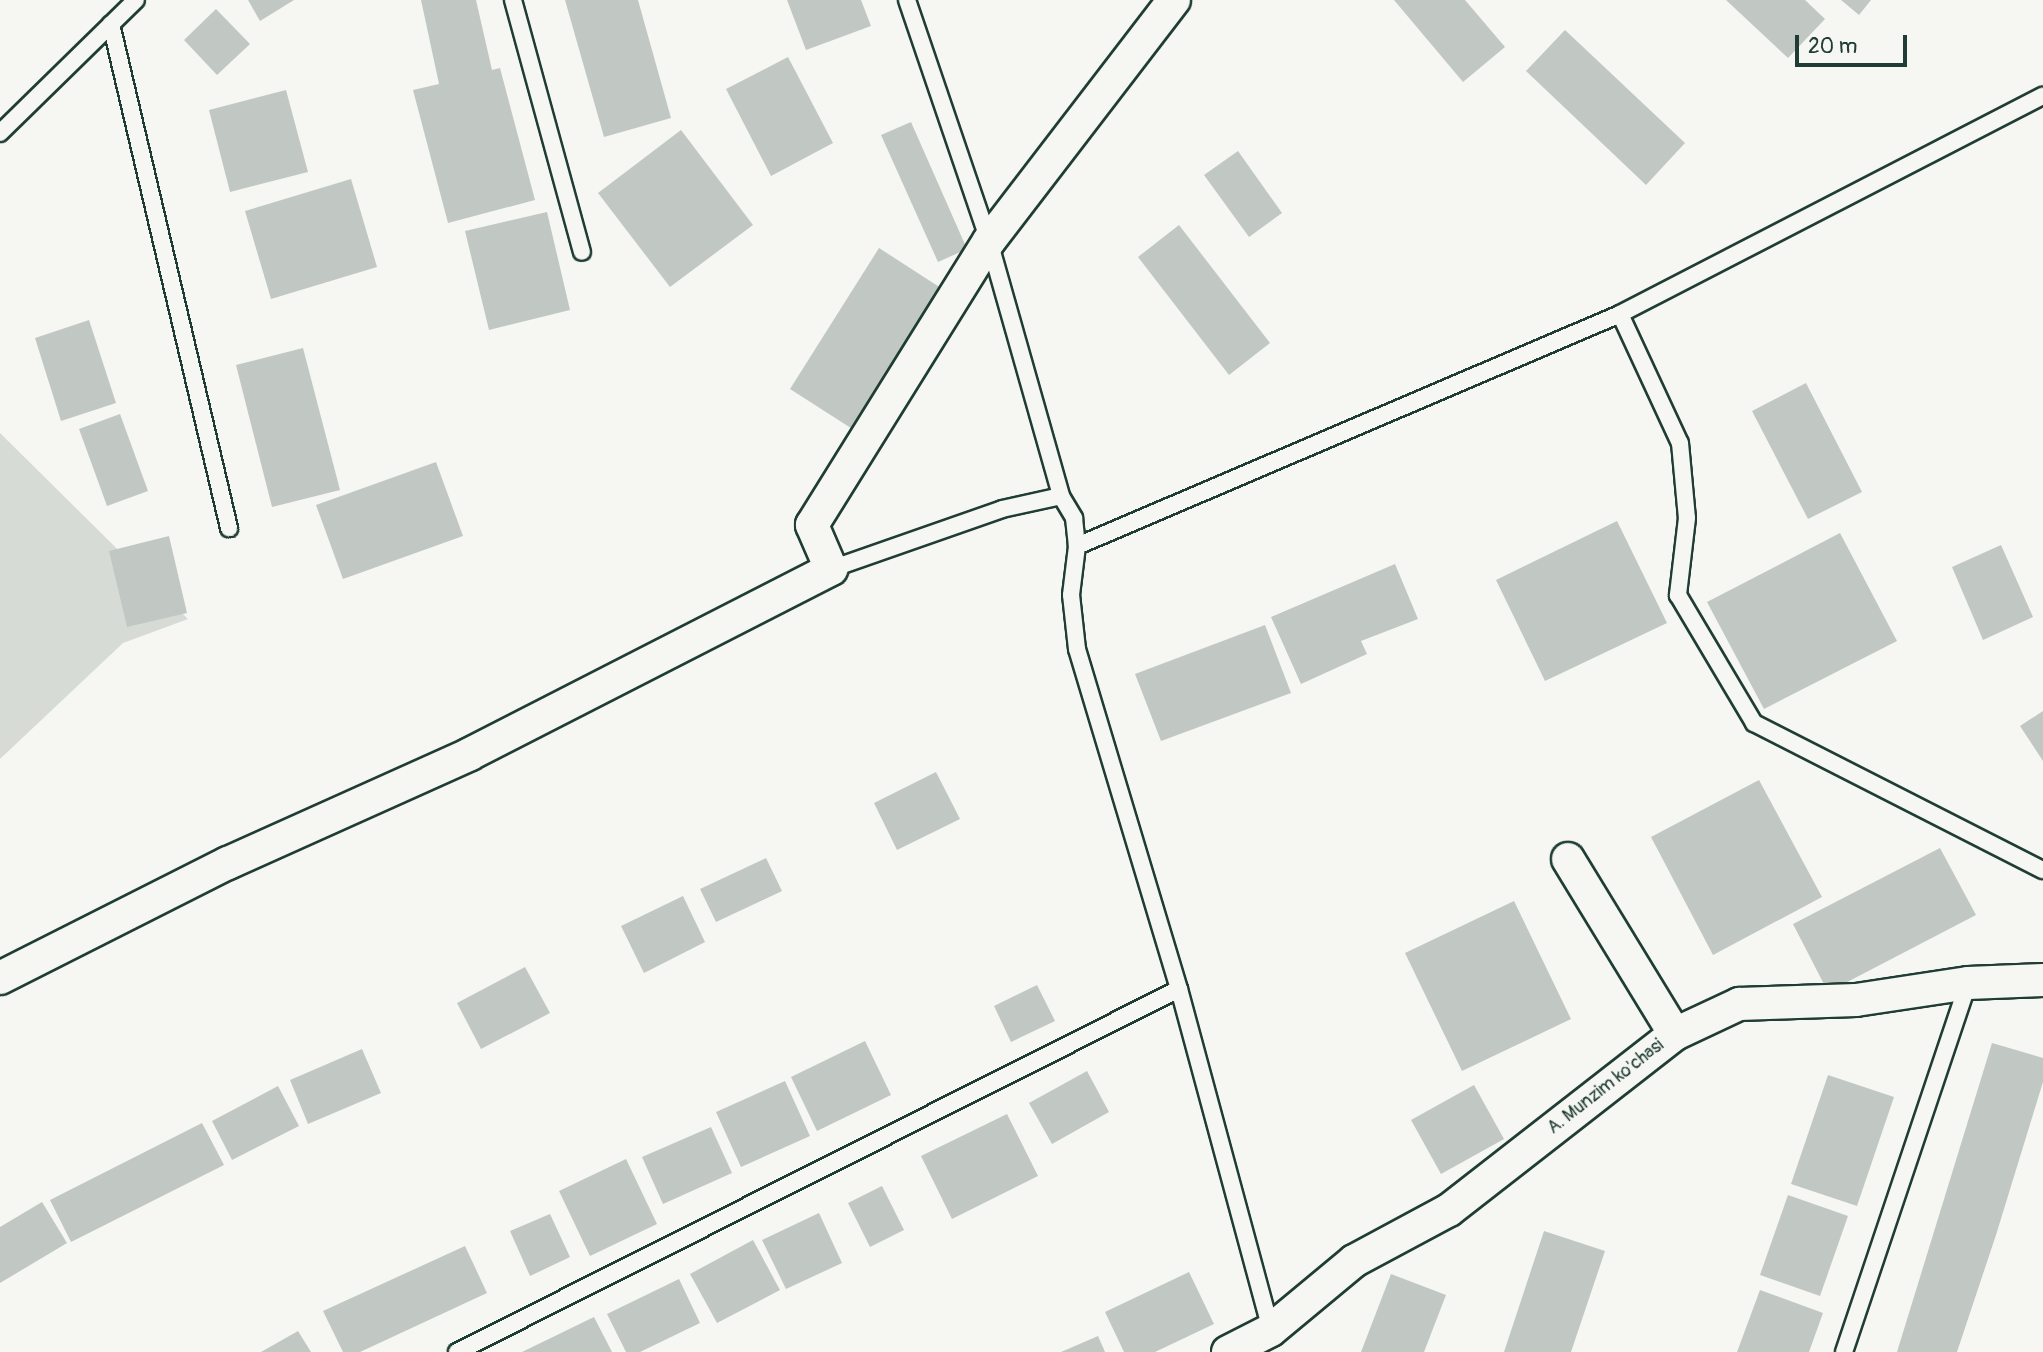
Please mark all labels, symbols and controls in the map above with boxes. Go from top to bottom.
scale bar [1798,21,1910,65]
text: 20 m [1808,33,1857,60]
street label: A. Munzim ko'chasi [1544,1035,1668,1139]

